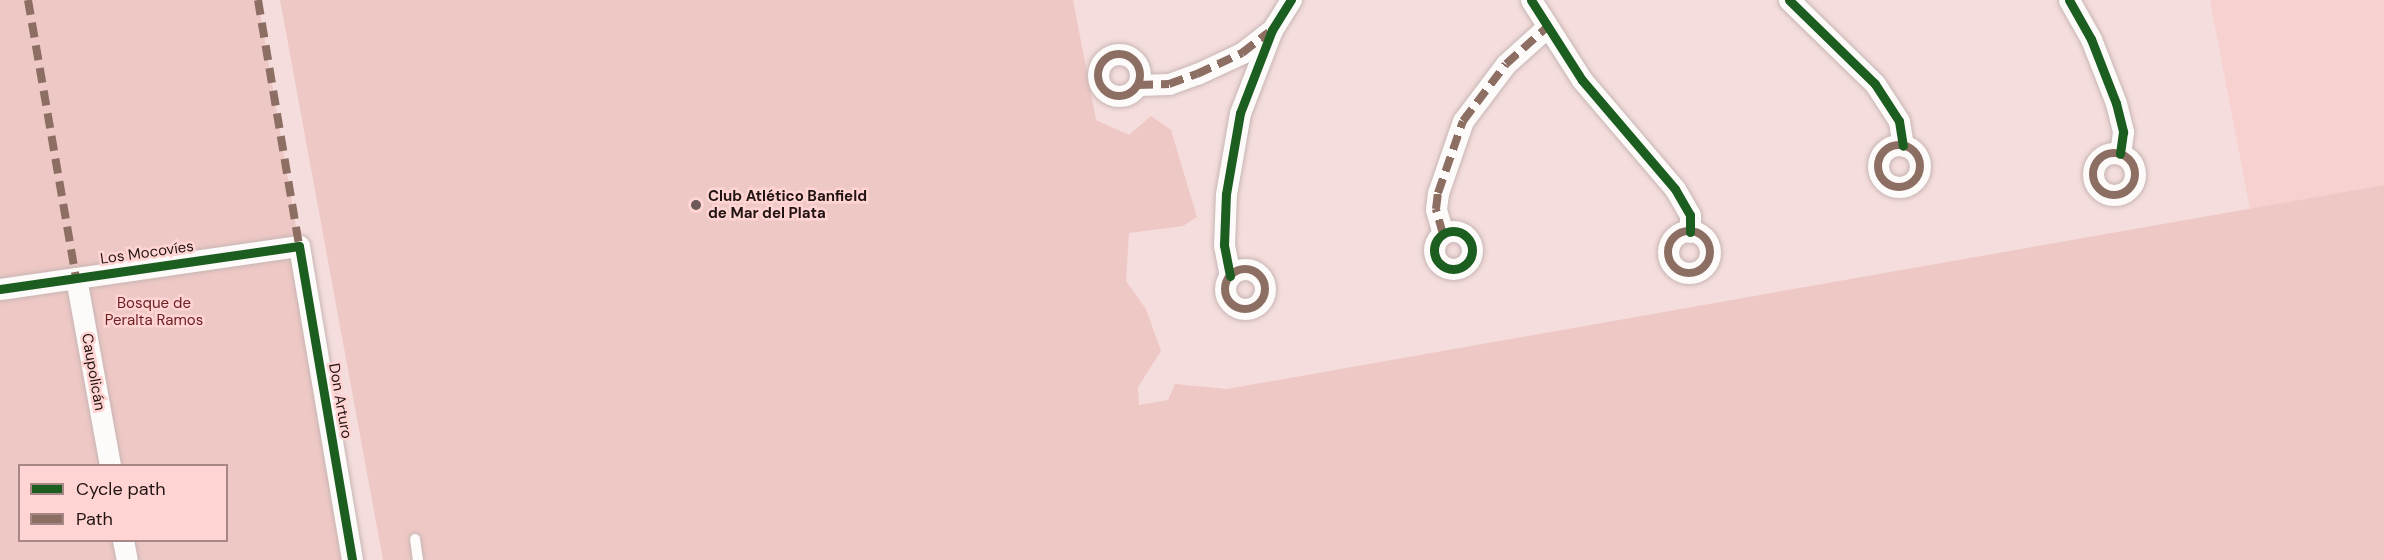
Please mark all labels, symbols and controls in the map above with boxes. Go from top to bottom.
place label: Club Atlético Banfield de Mar del Plata [708,187,867,222]
marker: Club Atlético Banfield de Mar del Plata [689,198,703,212]
street label: Los Mocovíes [99,238,195,268]
park label: Bosque de Peralta Ramos [105,294,203,329]
street label: Caupolicán [77,332,109,412]
street label: Don Arturo [325,362,355,440]
legend [18,464,228,542]
text: Cycle path [76,477,166,501]
text: Path [76,507,113,531]

